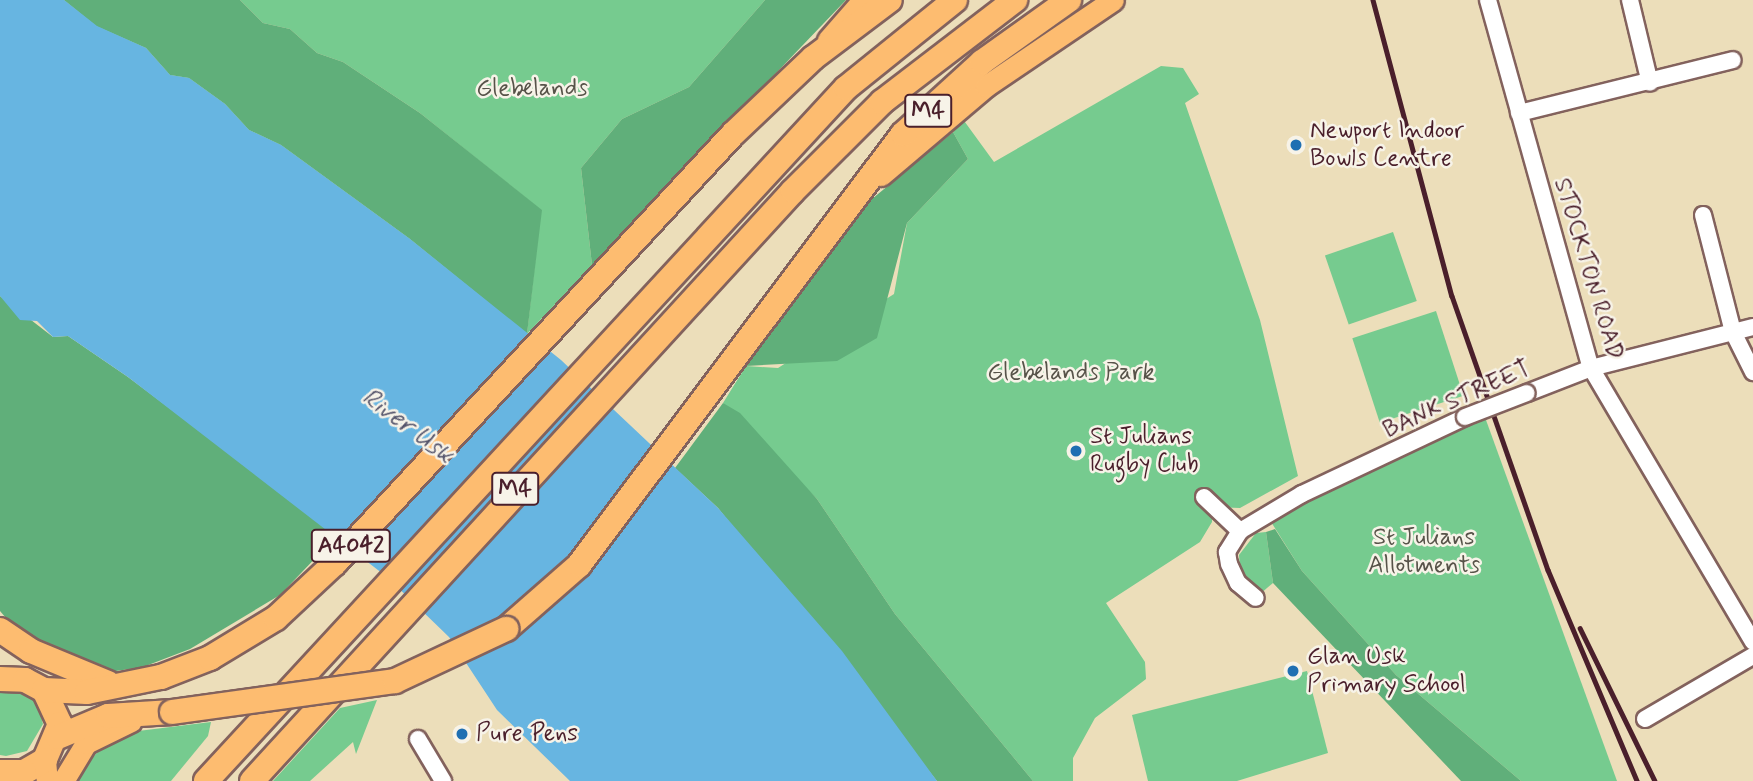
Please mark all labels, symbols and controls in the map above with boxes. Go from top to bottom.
park label: Glebelands [476,75,588,103]
road number: M4 [904,92,953,130]
place label: Newport Indoor Bowls Centre [1310,117,1464,173]
marker: Newport Indoor Bowls Centre [1288,137,1304,153]
street label: STOCKTON ROAD [1547,174,1629,364]
street label: BANK STREET [1379,355,1535,445]
park label: Glebelands Park [988,359,1154,387]
water label: River Usk [355,382,459,472]
place label: St Julians Rugby Club [1090,423,1204,479]
marker: St Julians Rugby Club [1068,443,1084,459]
road number: M4 [490,470,540,509]
park label: St Julians Allotments [1368,524,1480,580]
road number: A4042 [311,526,391,566]
place label: Glan Usk Primary School [1307,643,1465,699]
marker: Glan Usk Primary School [1285,663,1301,679]
place label: Pure Pens [476,720,576,748]
marker: Pure Pens [454,726,470,742]

